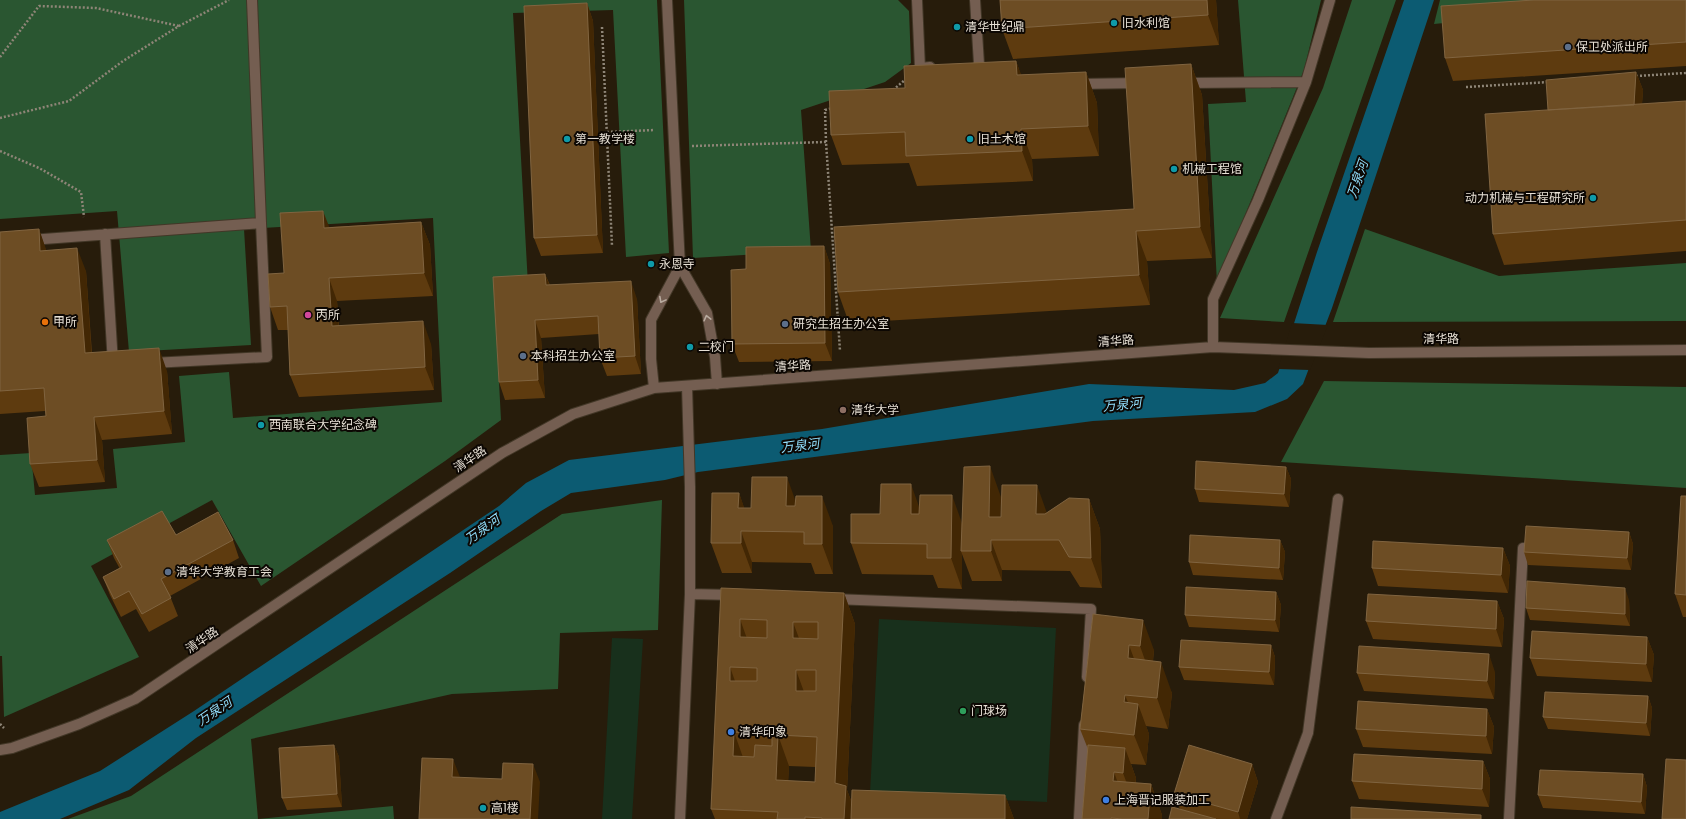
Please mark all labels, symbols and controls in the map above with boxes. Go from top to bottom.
place label: 旧水利馆 [1122,14,1170,31]
place label: 清华世纪鼎 [965,18,1025,35]
marker: 旧水利馆 [1109,18,1119,28]
marker: 清华世纪鼎 [952,22,962,32]
place label: 保卫处派出所 [1576,38,1648,55]
marker: 保卫处派出所 [1563,42,1573,52]
place label: 第一教学楼 [575,130,635,147]
place label: 旧土木馆 [978,130,1026,147]
marker: 第一教学楼 [562,134,572,144]
marker: 旧土木馆 [965,134,975,144]
water label: 万泉河 [1342,155,1374,201]
place label: 机械工程馆 [1182,160,1242,177]
marker: 机械工程馆 [1169,164,1179,174]
place label: 动力机械与工程研究所 [1465,189,1585,206]
marker: 动力机械与工程研究所 [1588,193,1598,203]
place label: 永恩寺 [659,255,695,272]
marker: 永恩寺 [646,259,656,269]
one-way arrow [659,296,666,303]
place label: 丙所 [316,306,340,323]
marker: 丙所 [303,310,313,320]
place label: 甲所 [53,313,77,330]
one-way arrow [704,315,712,322]
place label: 研究生招生办公室 [793,315,889,332]
marker: 甲所 [40,317,50,327]
marker: 研究生招生办公室 [780,319,790,329]
street label: 清华路 [1423,330,1459,347]
street label: 清华路 [1097,331,1135,350]
place label: 二校门 [698,338,734,355]
marker: 二校门 [685,342,695,352]
place label: 本科招生办公室 [531,347,615,364]
marker: 本科招生办公室 [518,351,528,361]
street label: 清华路 [774,356,812,375]
water label: 万泉河 [1102,393,1145,416]
place label: 清华大学 [851,401,899,418]
marker: 清华大学 [838,405,848,415]
place label: 西南联合大学纪念碑 [269,416,377,433]
marker: 西南联合大学纪念碑 [256,420,266,430]
water label: 万泉河 [780,433,824,457]
street label: 清华路 [450,441,489,476]
water label: 万泉河 [461,509,506,548]
place label: 清华大学教育工会 [176,563,272,580]
marker: 清华大学教育工会 [163,567,173,577]
street label: 清华路 [182,622,221,657]
water label: 万泉河 [193,691,238,730]
place label: 门球场 [971,702,1007,719]
marker: 门球场 [958,706,968,716]
place label: 清华印象 [739,723,787,740]
marker: 清华印象 [726,727,736,737]
place label: 上海晋记服装加工 [1114,791,1210,808]
marker: 上海晋记服装加工 [1101,795,1111,805]
place label: 高1楼 [491,799,519,816]
marker: 高1楼 [478,803,488,813]

